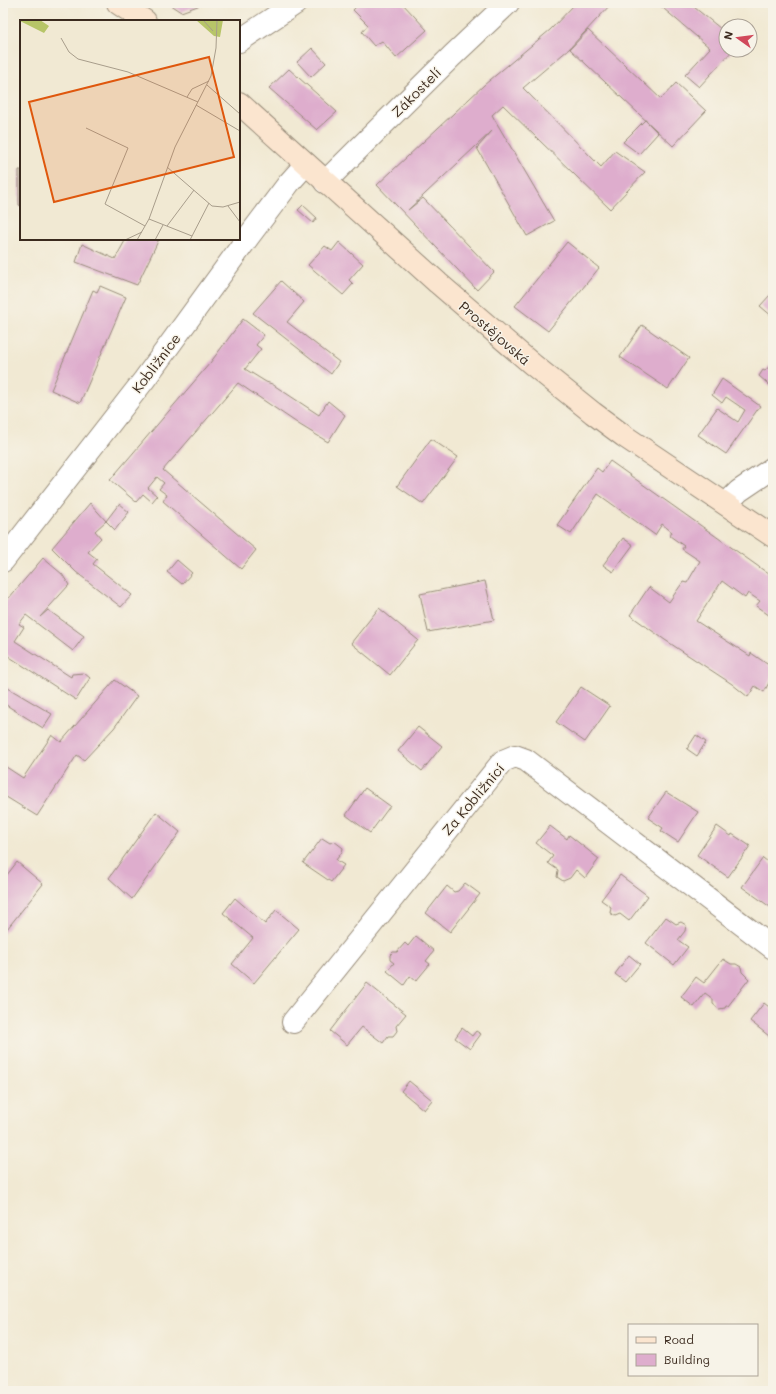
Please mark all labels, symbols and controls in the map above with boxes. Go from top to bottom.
north arrow [718,18,758,58]
inset map [20,20,240,240]
text: N [720,30,736,41]
street label: Zákostelí [387,63,445,121]
street label: Prostějovská [455,297,535,369]
street label: Kobližnice [127,329,185,397]
street label: Za Kobližnicí [437,759,509,839]
legend [628,1324,758,1376]
text: Road [664,1331,694,1347]
text: Building [664,1351,710,1367]

